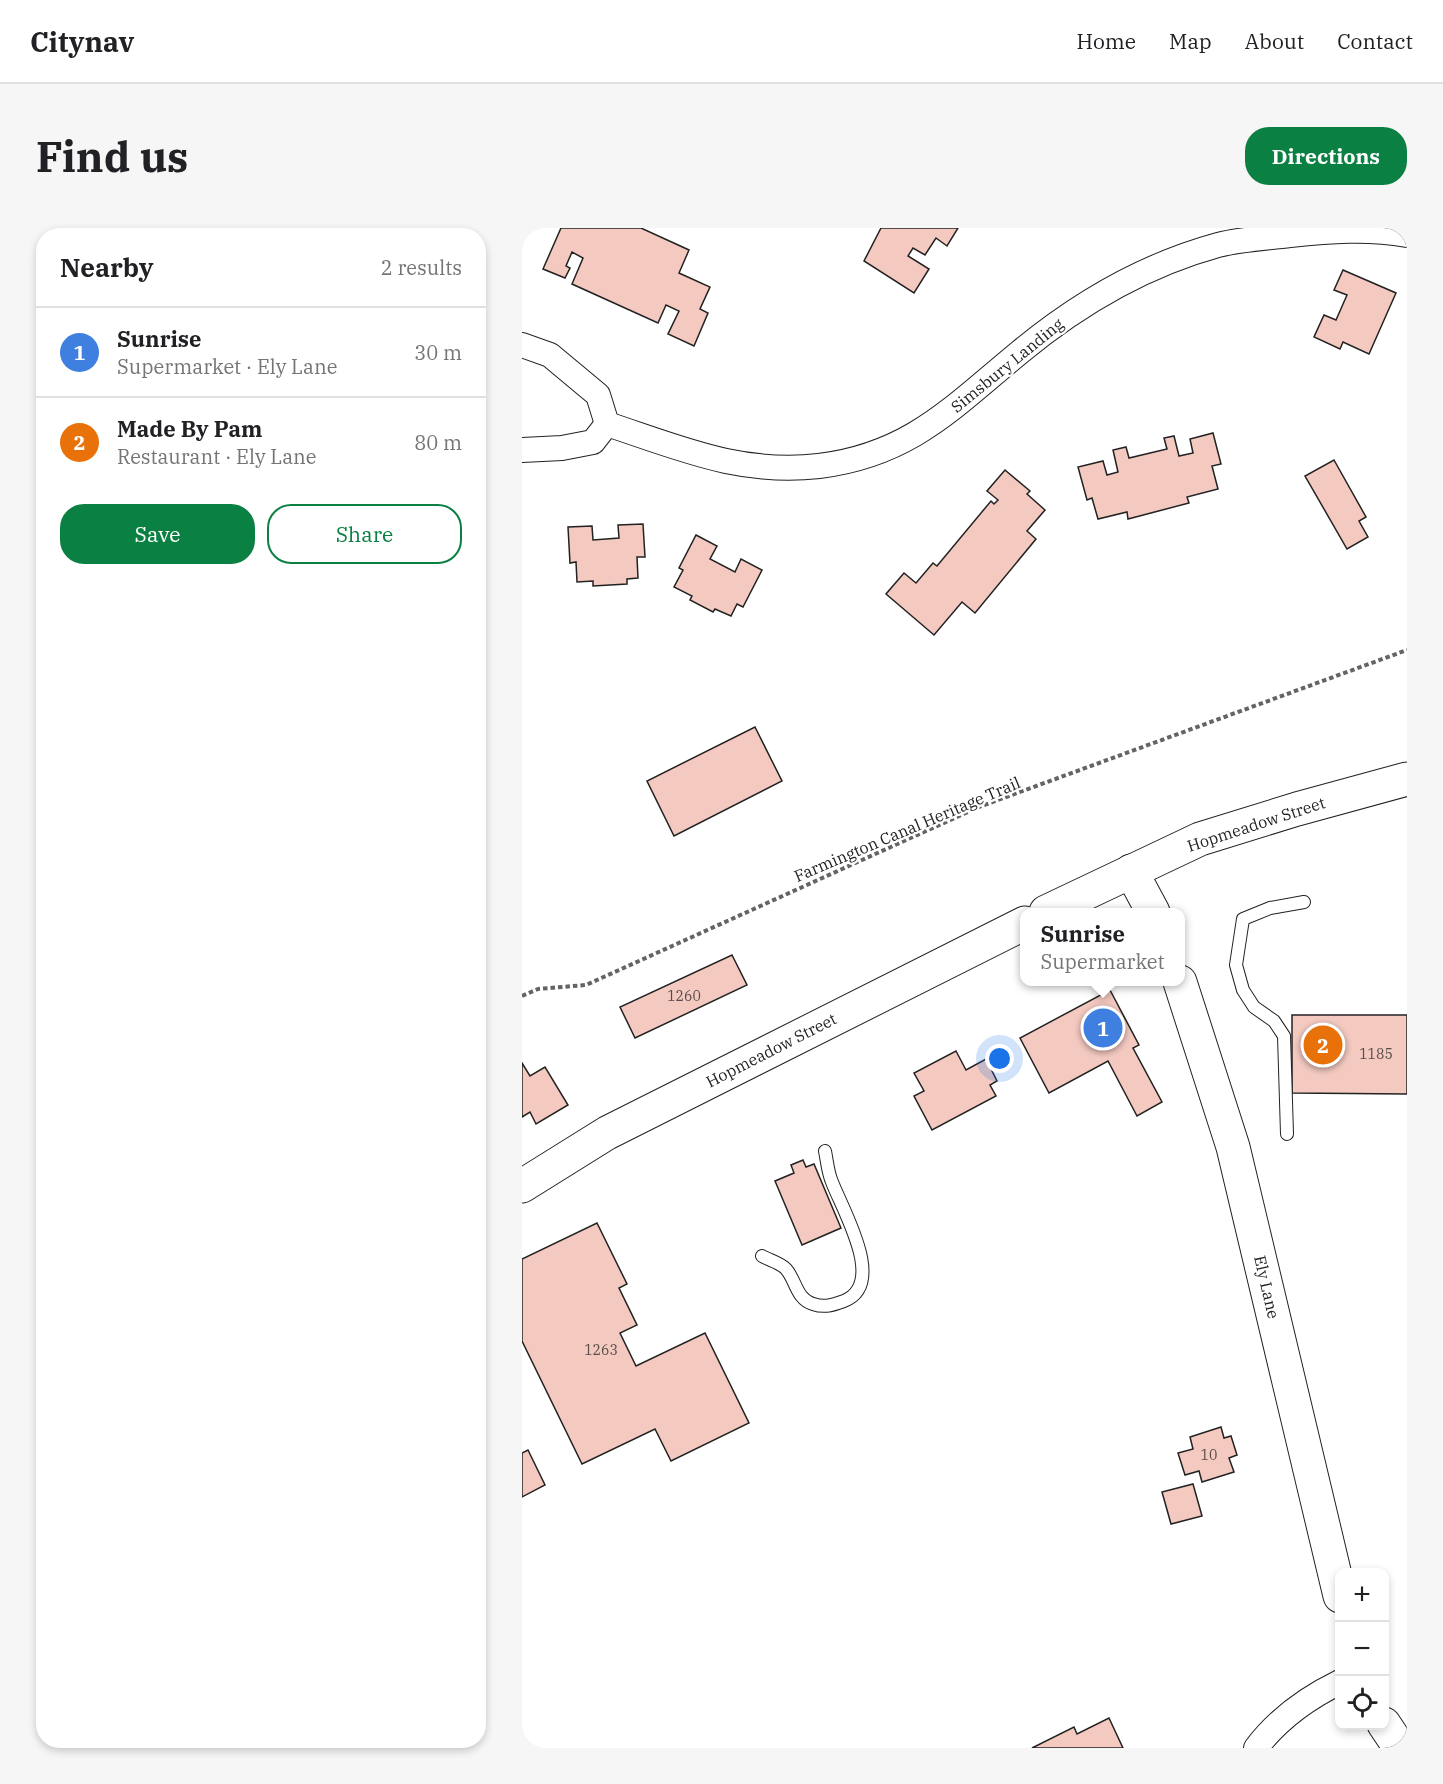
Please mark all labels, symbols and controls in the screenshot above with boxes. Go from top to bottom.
text: Citynav [30,23,134,60]
text: Home [1076,27,1136,55]
text: Map [1169,27,1212,55]
text: About [1245,27,1304,55]
text: Contact [1337,27,1413,55]
button: Directions [1245,127,1407,185]
text: Find us [36,129,188,184]
text: Nearby [60,250,154,284]
text: 2 results [381,254,462,281]
street label: Simsbury Landing [947,313,1068,416]
text: Sunrise [117,324,201,353]
text: 1 [74,339,86,366]
text: 30 m [414,339,462,366]
text: Supermarket · Ely Lane [117,353,337,380]
text: Made By Pam [117,414,262,443]
text: 2 [74,429,86,456]
text: 80 m [414,429,462,456]
text: Restaurant · Ely Lane [117,443,317,470]
button: Save [60,504,255,564]
button: Share [267,504,462,564]
street label: Farmington Canal Heritage Trail [791,772,1023,886]
street label: Hopmeadow Street [1184,792,1328,856]
popup [1020,908,1185,986]
text: Sunrise [1040,919,1125,948]
text: Supermarket [1040,948,1165,975]
house number: 1260 [667,987,701,1005]
pin: 1 [1084,1006,1122,1050]
street label: Hopmeadow Street [702,1008,840,1092]
pin: 2 [1304,1022,1342,1068]
your location [985,1044,1014,1073]
house number: 1185 [1359,1045,1393,1063]
street label: Ely Lane [1250,1253,1284,1321]
house number: 1263 [584,1341,618,1359]
house number: 10 [1201,1446,1217,1464]
map controls [1335,1568,1389,1730]
button: + [1335,1568,1389,1622]
button: − [1335,1622,1389,1676]
button: locate [1335,1676,1389,1730]

